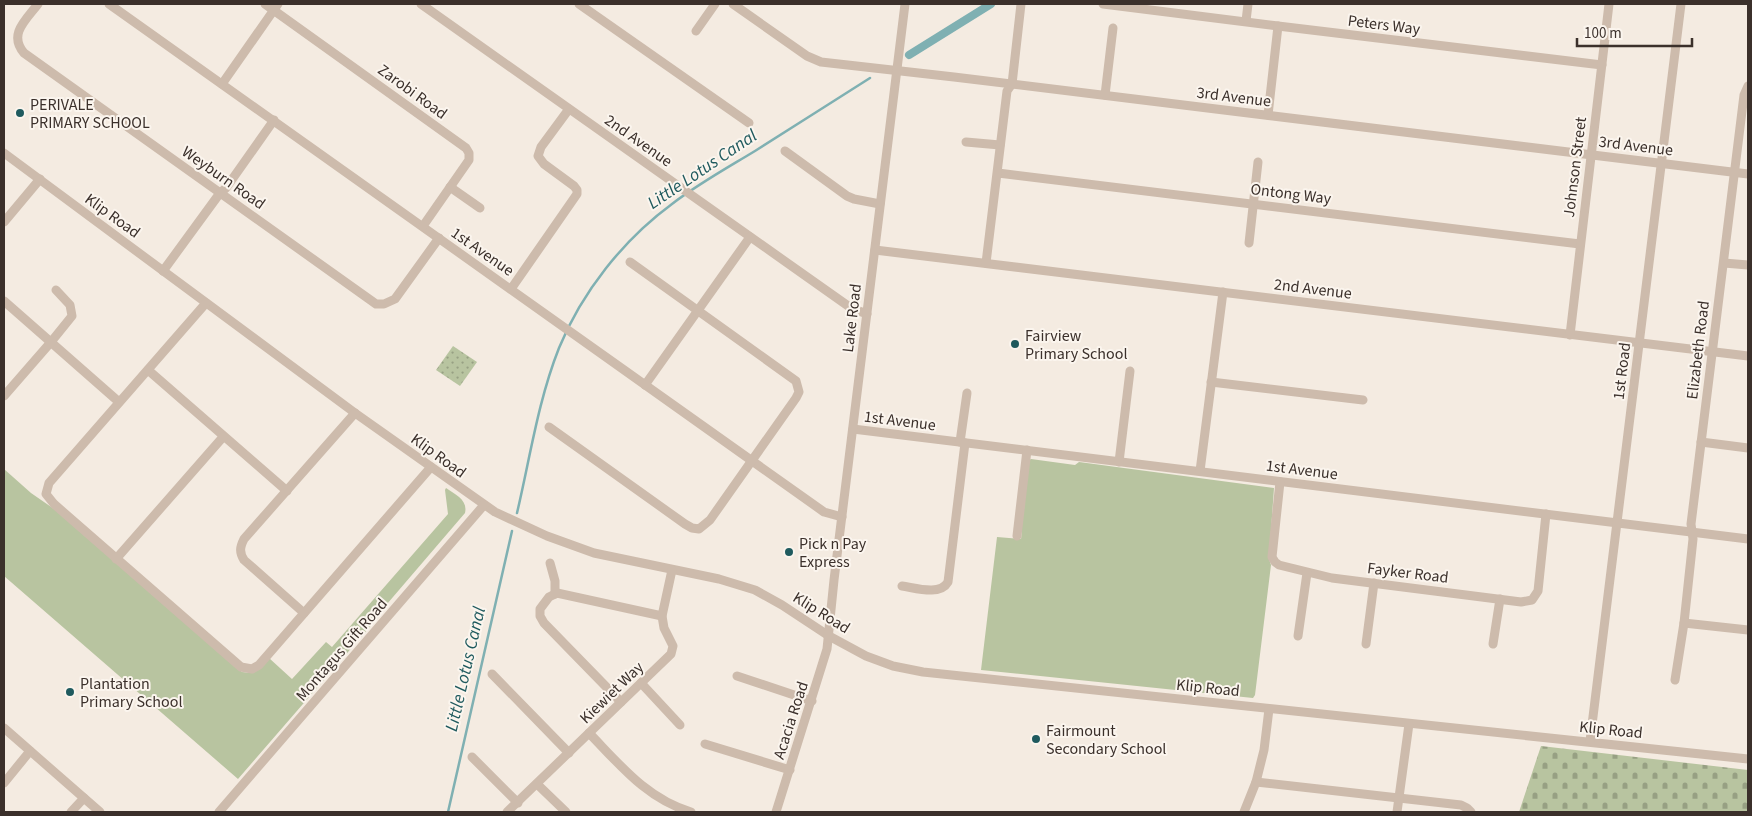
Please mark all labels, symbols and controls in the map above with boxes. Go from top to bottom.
street label: Peters Way [1346,10,1422,40]
scale bar [1577,15,1692,47]
text: 100 m [1584,23,1622,44]
street label: Zarobi Road [373,59,452,124]
street label: 3rd Avenue [1195,82,1272,112]
place label: PERIVALE PRIMARY SCHOOL [30,94,150,134]
marker: PERIVALE PRIMARY SCHOOL [14,107,26,119]
street label: 2nd Avenue [600,109,677,172]
street label: Johnson Street [1558,115,1592,219]
water label: Little Lotus Canal [643,123,762,215]
street label: 3rd Avenue [1597,131,1674,161]
street label: Weyburn Road [177,141,270,215]
street label: Ontong Way [1249,178,1333,210]
street label: Klip Road [80,188,145,243]
street label: 1st Avenue [447,222,518,282]
street label: 2nd Avenue [1273,273,1353,305]
street label: Lake Road [837,283,867,354]
street label: Elizabeth Road [1681,300,1715,401]
place label: Fairview Primary School [1025,325,1127,365]
marker: Fairview Primary School [1009,338,1021,350]
street label: 1st Road [1608,341,1636,401]
street label: 1st Avenue [863,406,937,436]
street label: Klip Road [406,428,471,483]
street label: 1st Avenue [1265,455,1339,485]
place label: Pick n Pay Express [799,533,867,573]
marker: Pick n Pay Express [783,546,795,558]
street label: Fayker Road [1366,557,1450,589]
street label: Klip Road [789,587,854,639]
street label: Montagus Gift Road [291,593,393,706]
water label: Little Lotus Canal [439,604,492,734]
street label: Kiewiet Way [575,656,649,729]
place label: Plantation Primary School [80,673,182,713]
street label: Klip Road [1175,674,1241,702]
street label: Acacia Road [768,679,814,762]
marker: Plantation Primary School [64,686,76,698]
street label: Klip Road [1578,716,1644,744]
place label: Fairmount Secondary School [1046,720,1166,760]
marker: Fairmount Secondary School [1030,733,1042,745]

